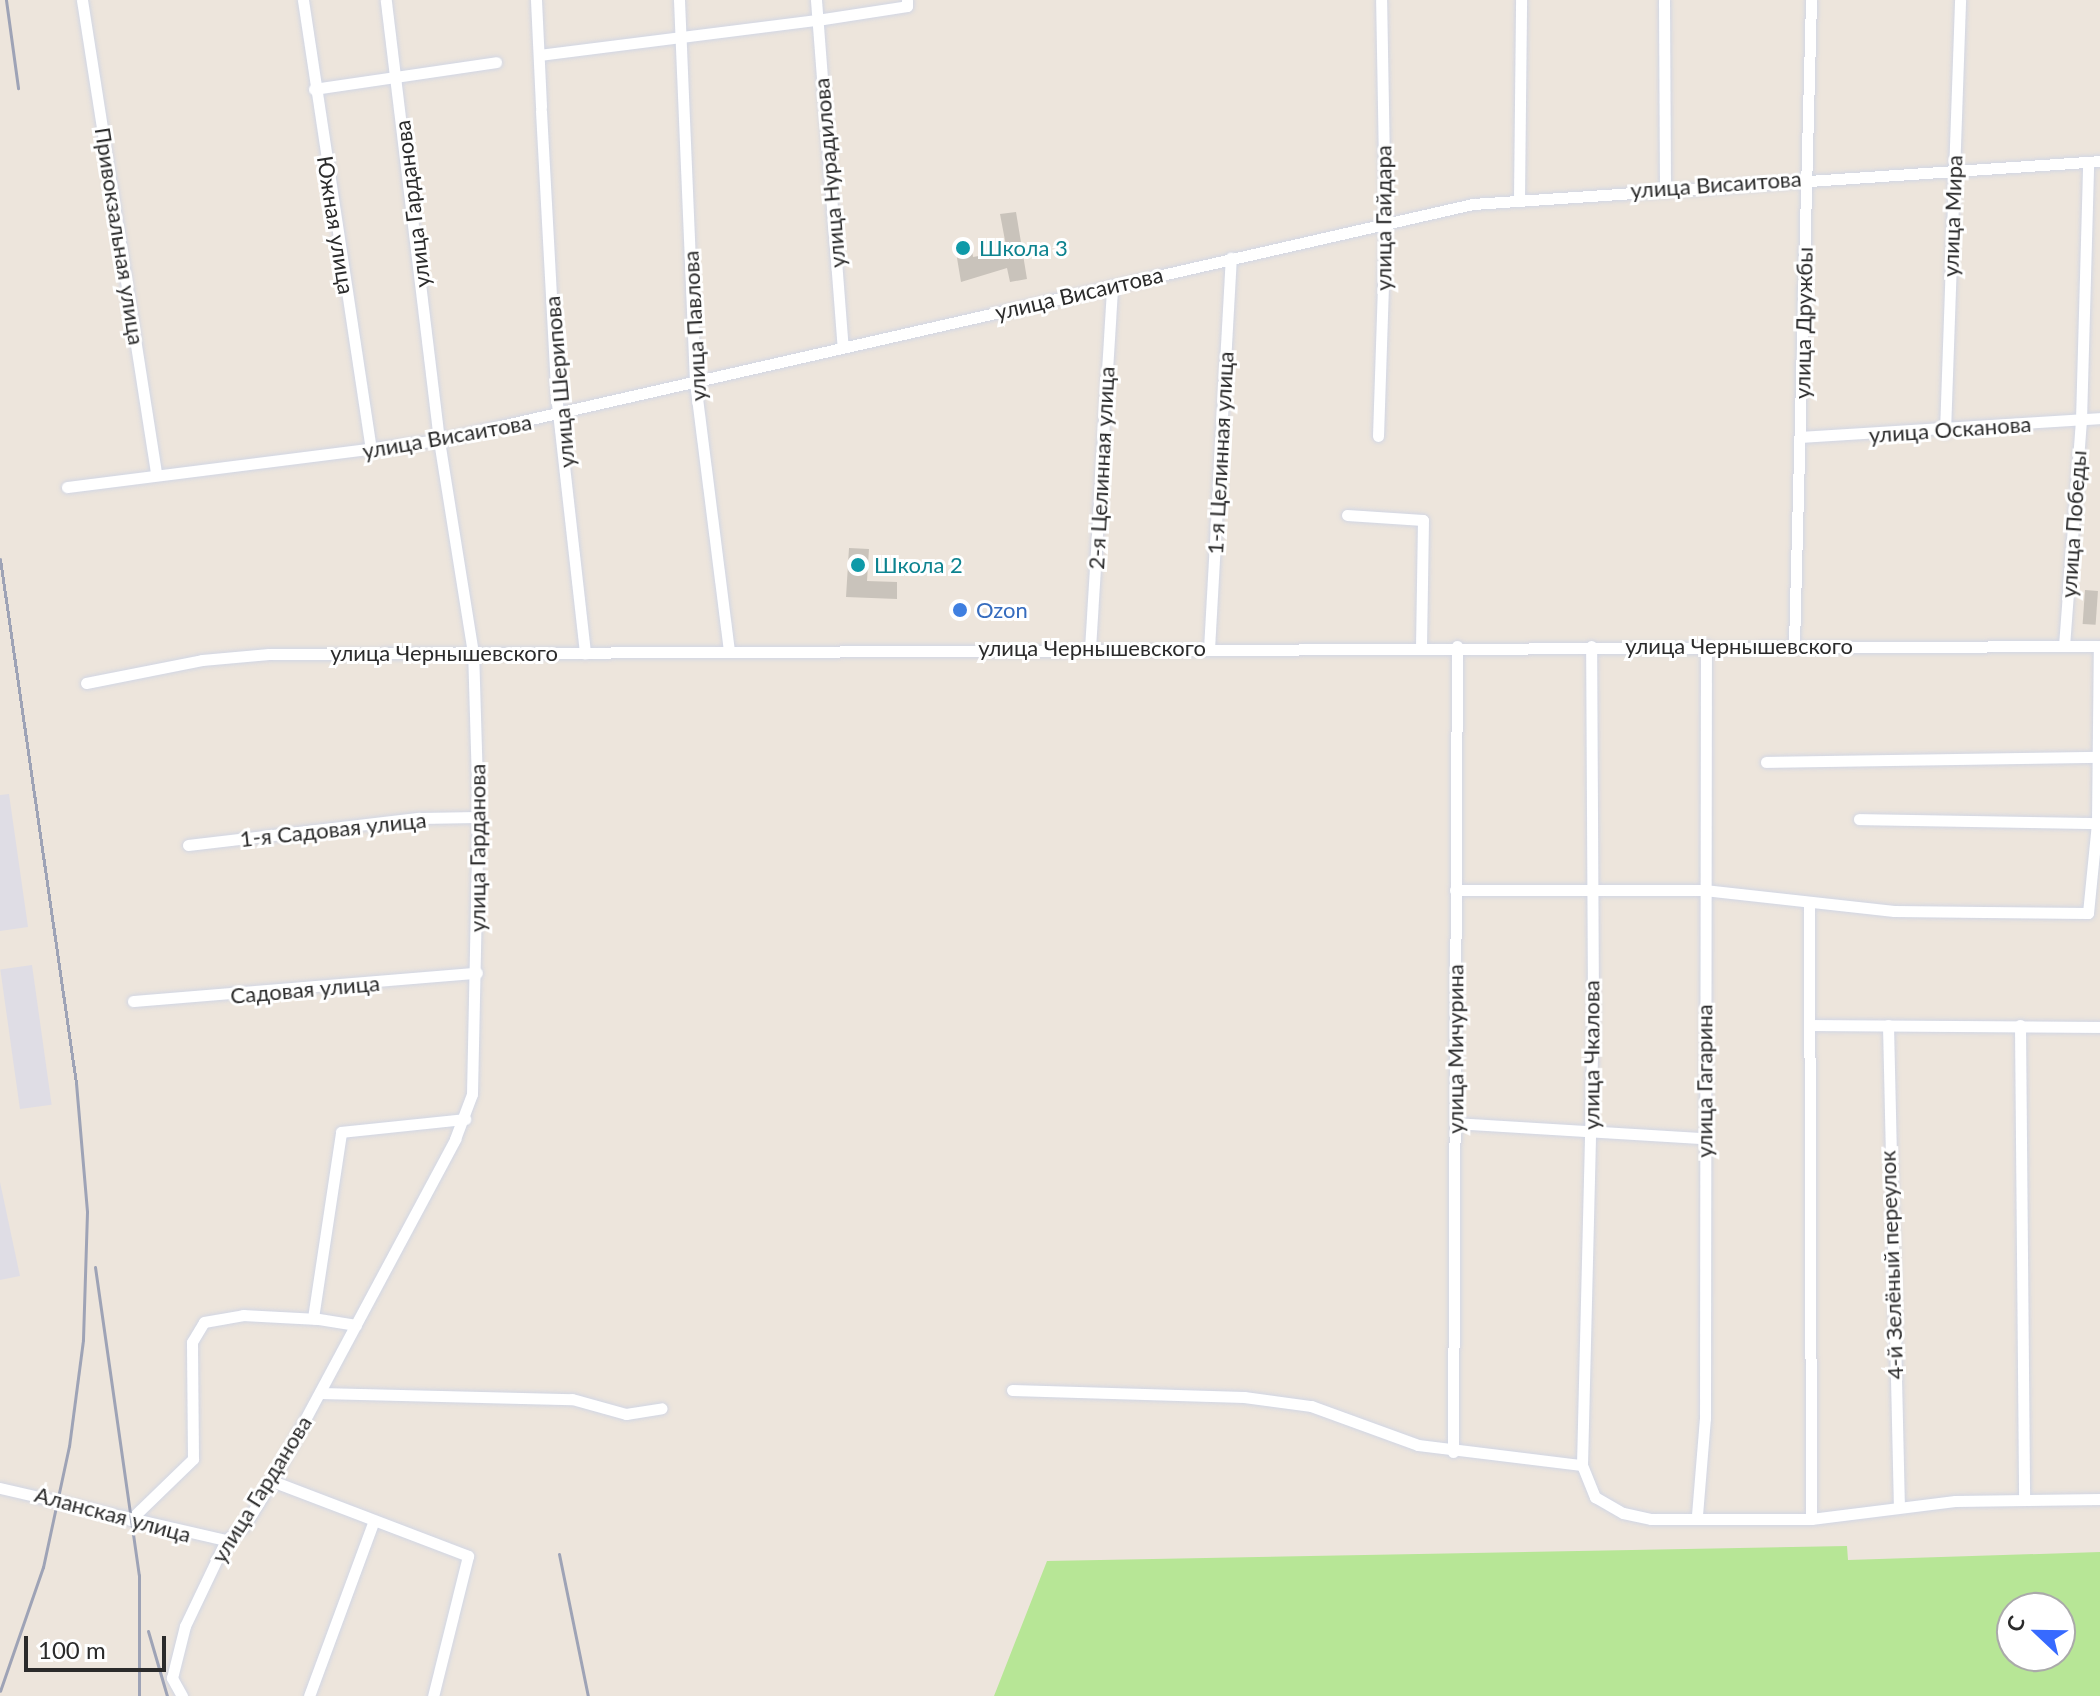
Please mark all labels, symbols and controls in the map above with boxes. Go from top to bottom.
street label: улица Нурадилова [808,77,850,269]
street label: улица Гарданова [389,119,435,289]
street label: Привокзальная улица [90,125,150,347]
street label: улица Гайдара [1370,145,1396,291]
street label: Южная улица [312,154,360,296]
street label: улица Мира [1937,155,1967,277]
street label: улица Висаитова [1630,165,1802,203]
place label: Школа 3 [979,235,1068,261]
marker: Школа 3 [954,239,972,257]
street label: улица Дружбы [1788,247,1818,399]
street label: улица Павлова [677,250,711,402]
street label: улица Висаитова [992,261,1166,325]
street label: улица Шерипова [538,295,580,469]
street label: 1-я Целинная улица [1201,351,1239,555]
street label: 2-я Целинная улица [1082,366,1120,570]
street label: улица Висаитова [360,408,534,464]
street label: улица Осканова [1868,410,2032,448]
street label: улица Победы [2055,449,2091,599]
place label: Школа 2 [874,552,963,578]
marker: Школа 2 [849,556,867,574]
place label: Ozon [976,597,1028,623]
marker: Ozon [951,601,969,619]
street label: улица Чернышевского [1625,633,1853,659]
street label: улица Чернышевского [978,635,1206,661]
street label: улица Чернышевского [330,640,558,666]
street label: улица Гарданова [464,764,490,932]
street label: 1-я Садовая улица [238,806,428,852]
street label: улица Мичурина [1442,964,1468,1134]
street label: Садовая улица [229,969,381,1009]
street label: улица Чкалова [1578,980,1604,1130]
street label: улица Гагарина [1691,1004,1717,1158]
street label: 4-й Зелёный переулок [1874,1150,1908,1380]
street label: улица Гарданова [205,1411,317,1567]
street label: Аланская улица [32,1480,194,1548]
north arrow [1996,1592,2076,1672]
text: С [2000,1612,2030,1635]
scale bar [28,1620,170,1670]
text: 100 m [38,1635,106,1664]

